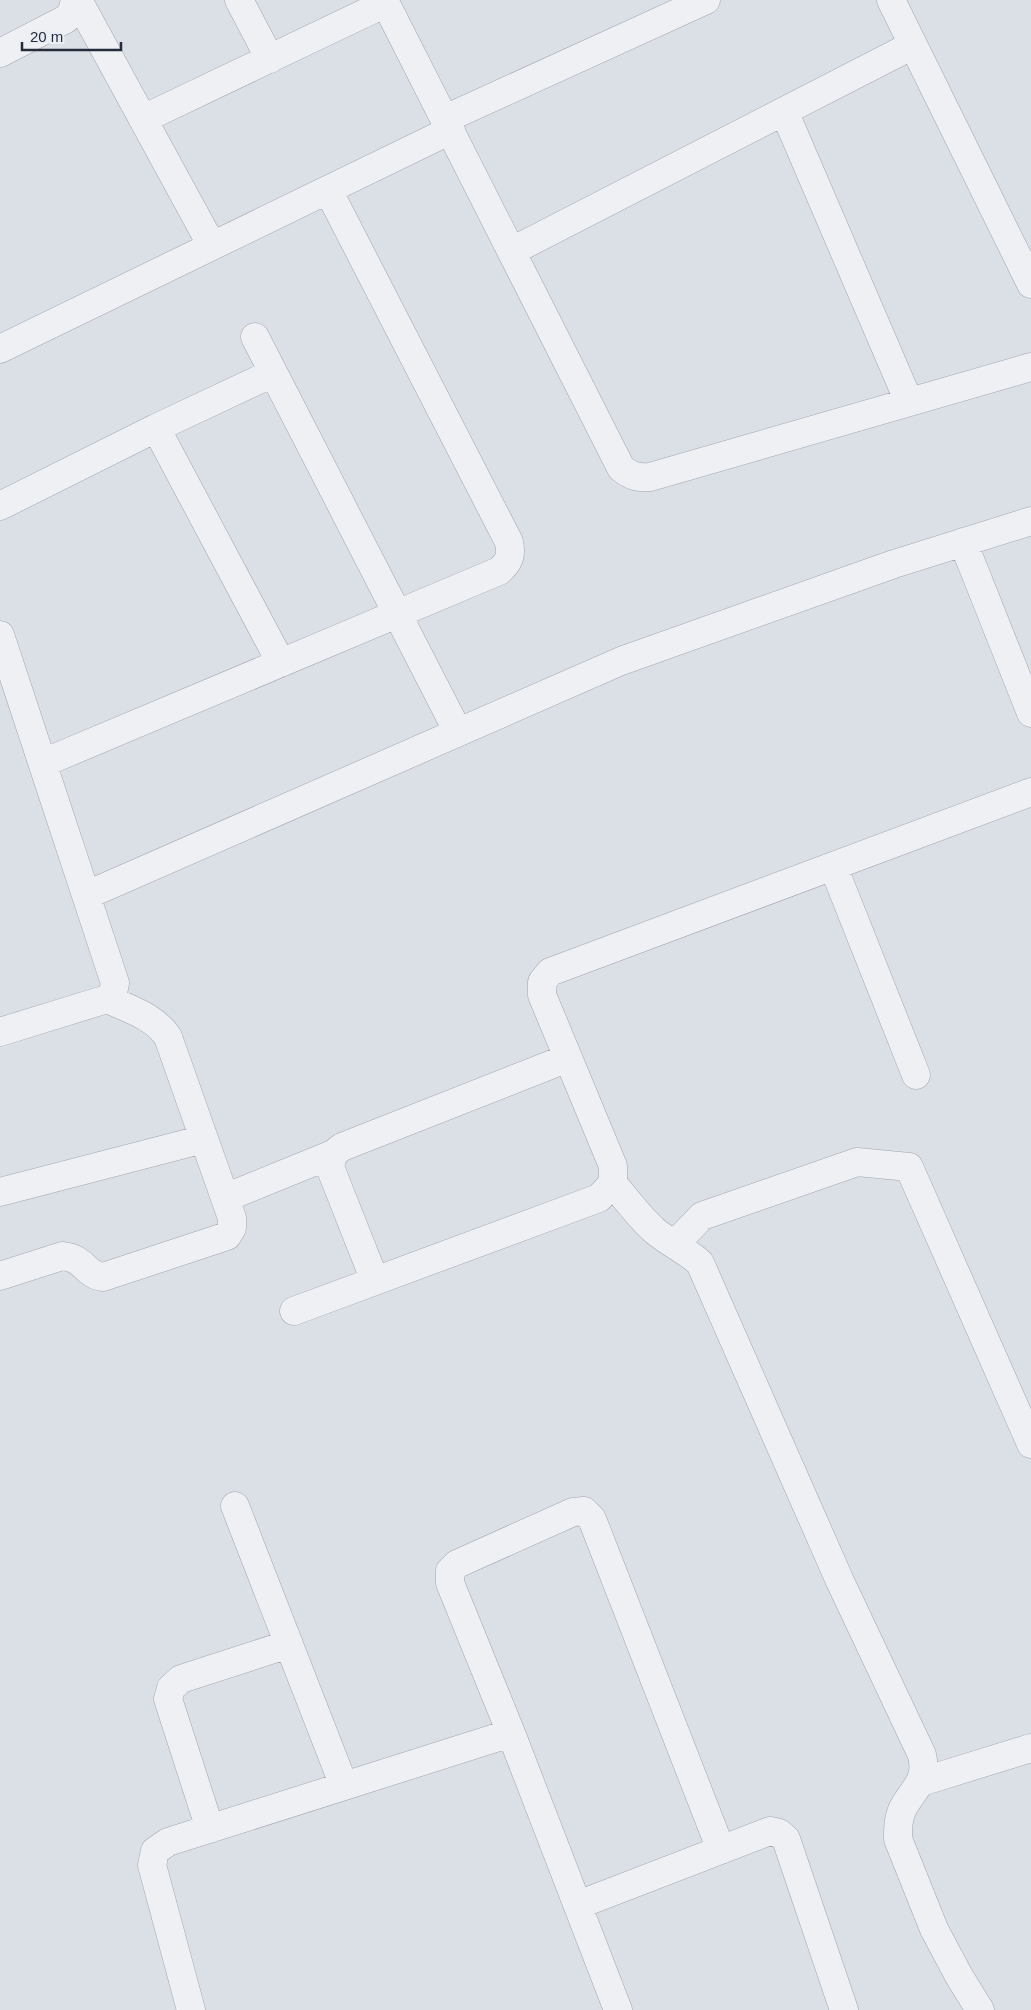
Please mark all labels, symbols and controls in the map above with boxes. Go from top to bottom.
scale bar [22,20,121,52]
text: 20 m [30,28,63,45]

